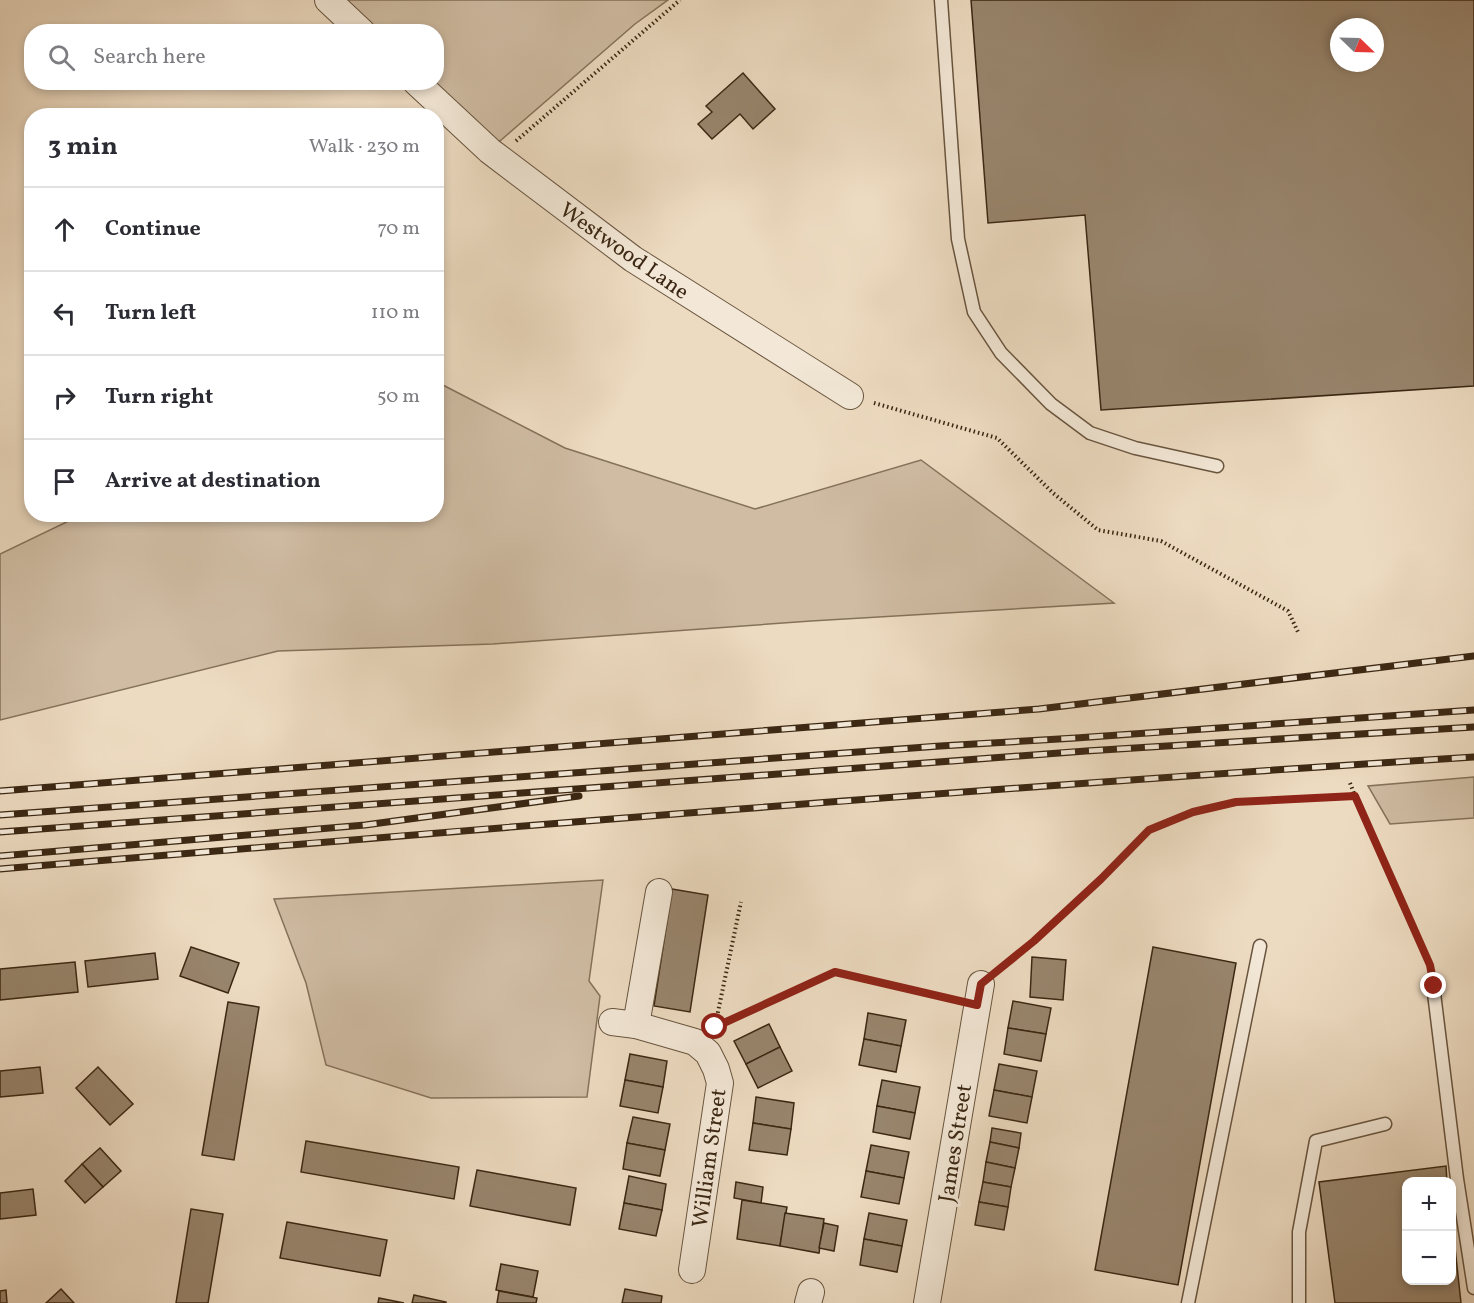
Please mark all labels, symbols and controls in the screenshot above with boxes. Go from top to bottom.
north arrow [1330,18,1384,72]
search box [24,24,444,90]
icon: search [45,41,78,74]
text: Search here [93,42,206,73]
text: 3 min [48,129,118,165]
text: Walk · 230 m [309,133,420,161]
street label: Westwood Lane [553,196,695,308]
icon: ahead [48,213,81,246]
text: Continue [105,214,201,245]
text: 70 m [377,215,420,243]
icon: left [48,297,81,330]
text: Turn left [105,298,196,329]
text: 110 m [371,299,420,327]
icon: right [48,381,81,414]
text: Turn right [105,382,213,413]
text: 50 m [377,383,420,411]
icon: arrive [48,465,81,498]
text: Arrive at destination [105,466,321,497]
route end [1420,972,1446,998]
route start [701,1013,727,1039]
street label: James Street [932,1082,981,1205]
street label: William Street [685,1086,736,1230]
map controls [1402,1177,1456,1285]
button: + [1402,1177,1456,1231]
button: − [1402,1231,1456,1285]

